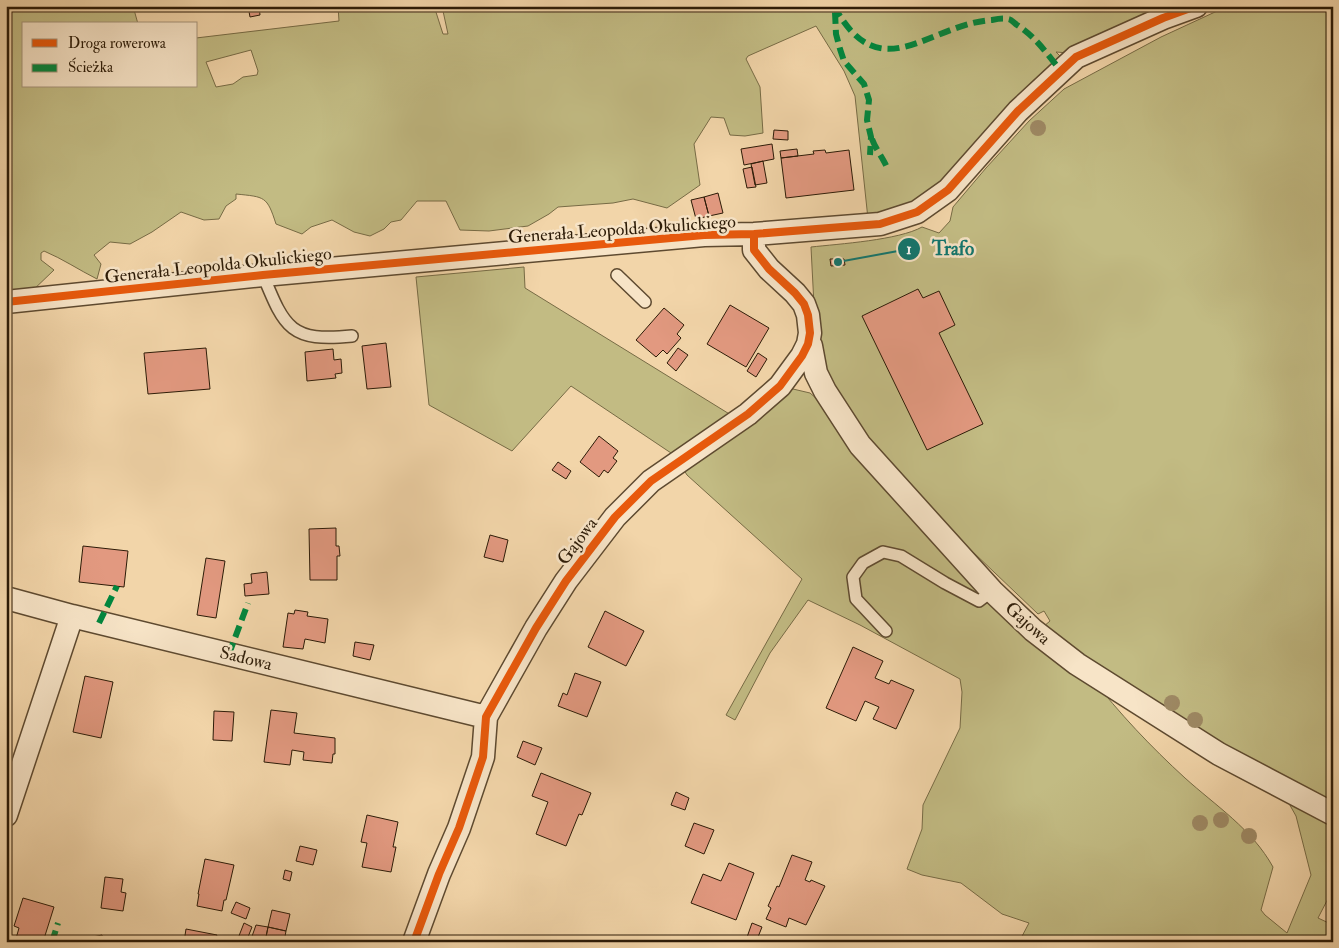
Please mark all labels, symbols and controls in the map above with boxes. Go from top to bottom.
legend [22,22,198,88]
text: Droga rowerowa [68,34,167,53]
text: Ścieżka [68,57,114,77]
street label: Generała Leopolda Okulickiego [507,210,737,249]
callout: Trafo [897,232,984,266]
text: Trafo [931,237,974,261]
text: 1 [906,240,912,259]
street label: Generała Leopolda Okulickiego [103,242,333,289]
street label: Gajowa [552,512,603,570]
street label: Gajowa [1000,597,1056,650]
street label: Sadowa [217,641,275,676]

